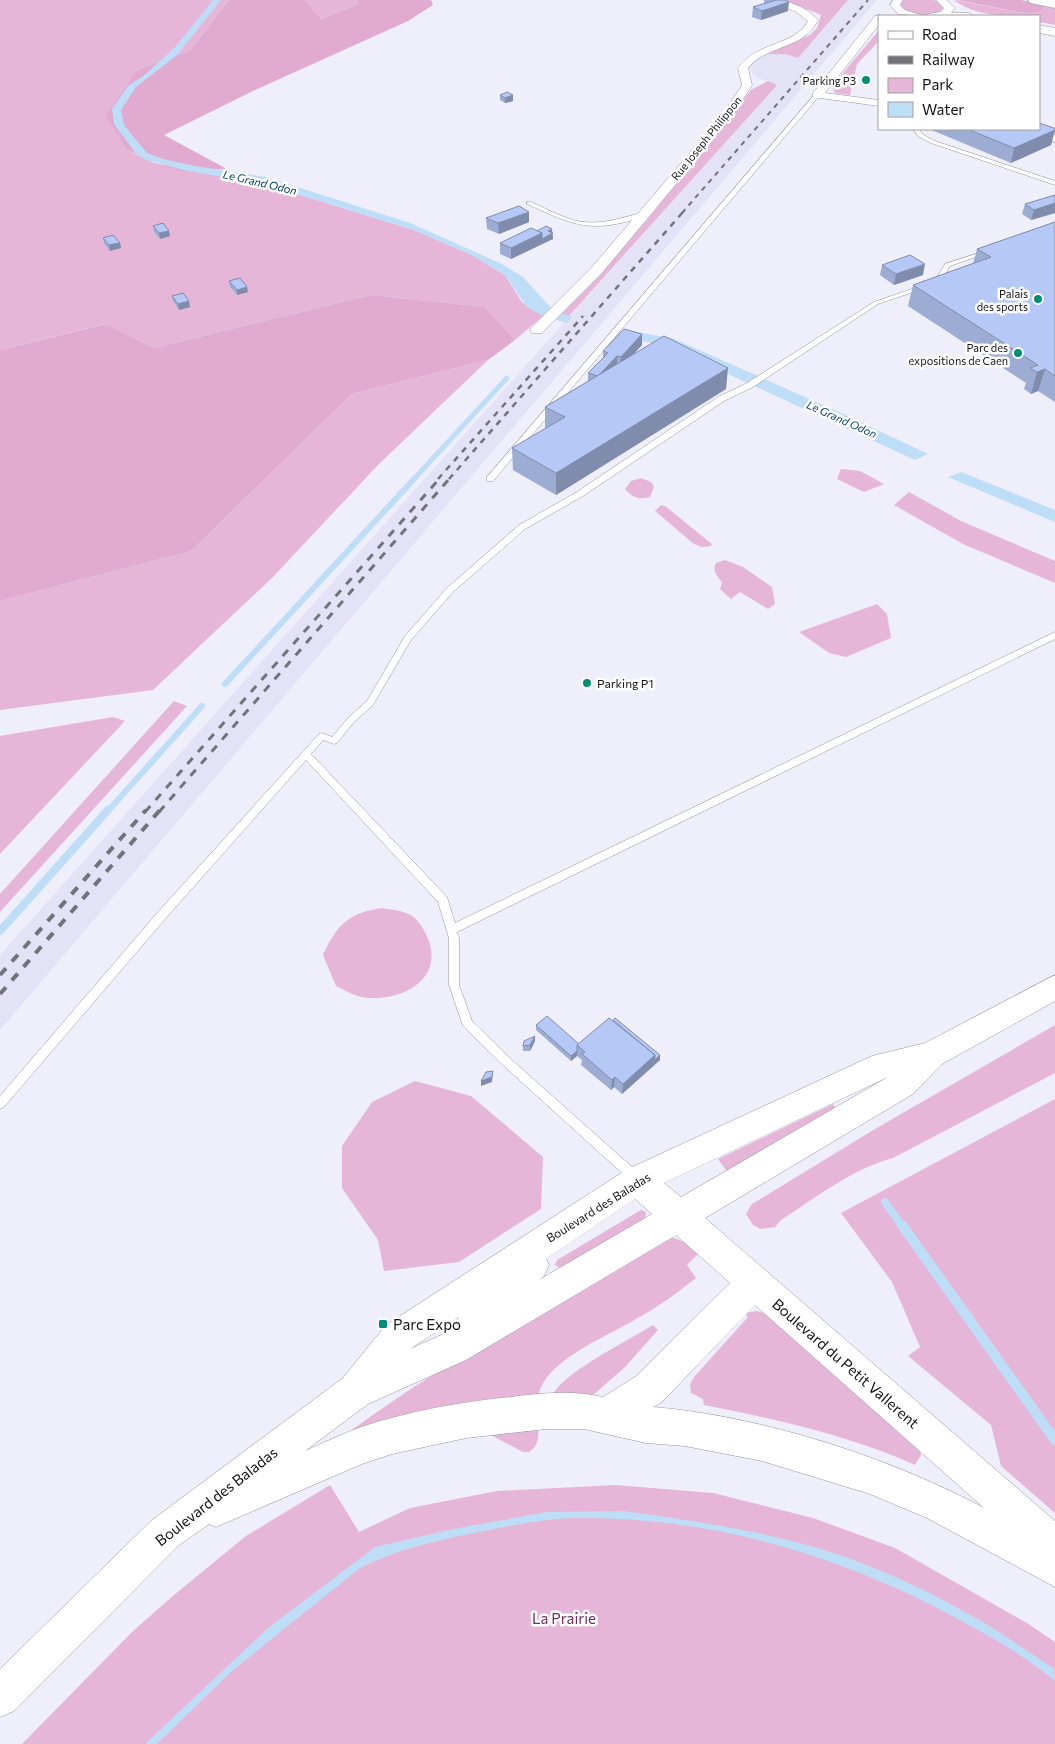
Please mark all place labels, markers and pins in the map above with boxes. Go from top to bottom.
place label: Parking P3 [803,74,856,87]
marker: Parking P3 [860,74,872,86]
place label: Palais des sports [977,287,1028,313]
marker: Palais des sports [1032,293,1044,305]
place label: Parc des expositions de Caen [909,341,1008,367]
marker: Parc des expositions de Caen [1012,347,1024,359]
place label: Parking P1 [597,676,654,690]
marker: Parking P1 [581,677,593,689]
place label: Parc Expo [393,1315,461,1333]
marker: Parc Expo [377,1318,389,1330]

